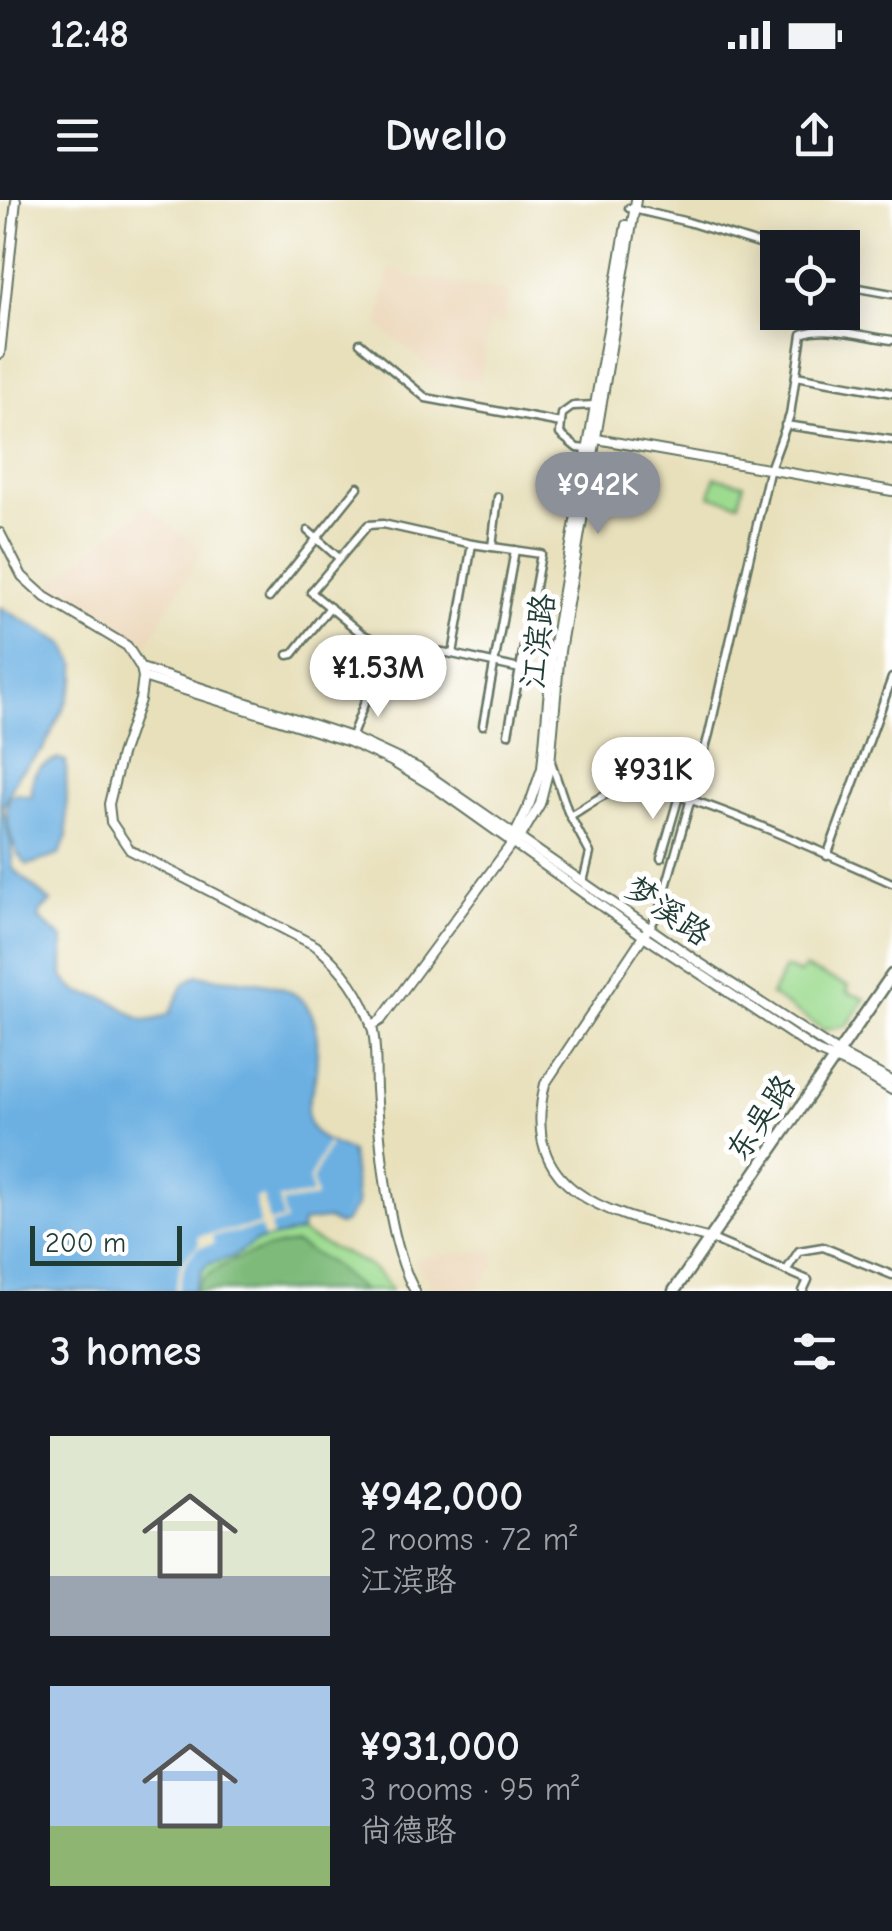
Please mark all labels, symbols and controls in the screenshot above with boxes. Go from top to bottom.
text: 12:48 [50,13,129,57]
icon: menu [50,108,105,163]
icon: share [787,108,842,163]
text: Dwello [385,109,507,161]
map controls [760,230,860,330]
button: locate [760,230,860,330]
pin: ¥942K [528,452,668,537]
text: ¥942K [557,466,639,503]
street label: 江滨路 [514,591,562,691]
pin: ¥1.53M [297,635,459,720]
text: ¥1.53M [332,649,424,686]
pin: ¥931K [583,737,723,822]
text: ¥931K [614,751,692,788]
street label: 梦溪路 [618,868,718,954]
street label: 东吴路 [719,1068,803,1168]
scale bar [30,1221,182,1266]
text: 200 m [45,1227,126,1259]
icon: filters [787,1324,842,1379]
text: 3 homes [50,1327,201,1376]
text: ¥942,000 [360,1472,523,1521]
icon: home [130,1476,250,1596]
text: 2 rooms · 72 m² [360,1521,577,1558]
text: 江滨路 [360,1562,456,1599]
text: ¥931,000 [360,1722,520,1771]
icon: home [130,1726,250,1846]
text: 3 rooms · 95 m² [360,1771,579,1808]
text: 尚德路 [360,1812,456,1849]

